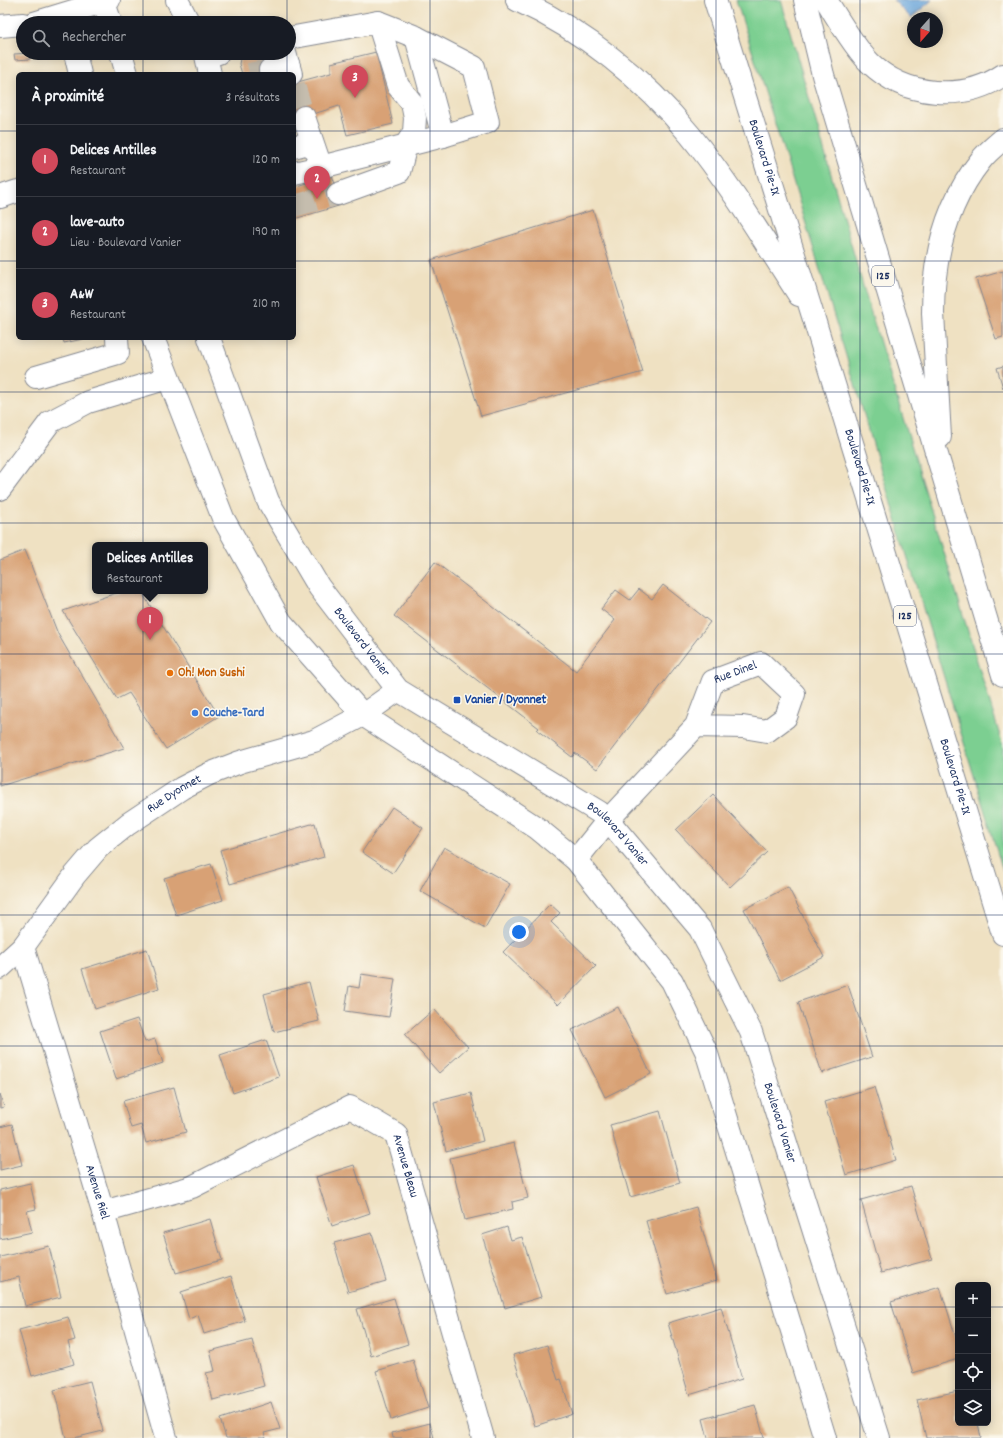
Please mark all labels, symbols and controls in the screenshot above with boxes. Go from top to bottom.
north arrow [907,12,943,48]
search box [16,16,296,60]
icon: search [30,27,52,49]
text: Rechercher [62,27,126,49]
pin: 3 [342,65,368,98]
text: À proximité [32,86,104,110]
text: 3 résultats [225,89,280,108]
street label: Boulevard Pie-IX [743,117,785,199]
text: Delices Antilles [70,140,157,162]
text: 1 [44,151,46,170]
text: 120 m [252,151,280,170]
text: Restaurant [70,162,126,181]
pin: 2 [304,166,330,199]
text: lave-auto [70,212,124,234]
text: 2 [42,223,48,242]
text: 190 m [252,223,280,242]
text: Lieu · Boulevard Vanier [70,234,181,253]
road number: 125 [872,266,894,286]
text: A&W [70,284,93,306]
text: 3 [42,295,48,314]
text: 210 m [252,295,280,314]
text: Restaurant [70,306,126,325]
street label: Boulevard Pie-IX [839,427,880,508]
popup [92,542,208,594]
text: Delices Antilles [107,548,193,570]
text: Restaurant [107,570,163,589]
street label: Boulevard Vanier [329,603,394,681]
road number: 125 [894,606,916,626]
pin: 1 [137,607,163,640]
street label: Rue Dinel [711,656,760,689]
place label: Oh! Mon Sushi [178,664,245,683]
marker: Oh! Mon Sushi [165,668,175,678]
place label: Vanier / Dyonnet [465,691,546,710]
marker: Vanier / Dyonnet [452,695,462,705]
place label: Couche-Tard [203,704,264,723]
marker: Couche-Tard [190,708,200,718]
street label: Boulevard Pie-IX [934,736,975,818]
street label: Rue Dyonnet [143,770,205,818]
street label: Boulevard Vanier [583,797,653,871]
your location [509,922,529,942]
street label: Boulevard Vanier [758,1080,801,1165]
street label: Avenue Bleau [387,1132,423,1200]
street label: Avenue Riel [80,1162,114,1222]
map controls [955,1282,991,1426]
button: + [955,1282,991,1318]
button: − [955,1318,991,1354]
button: locate [955,1354,991,1390]
button: layers [955,1390,991,1426]

